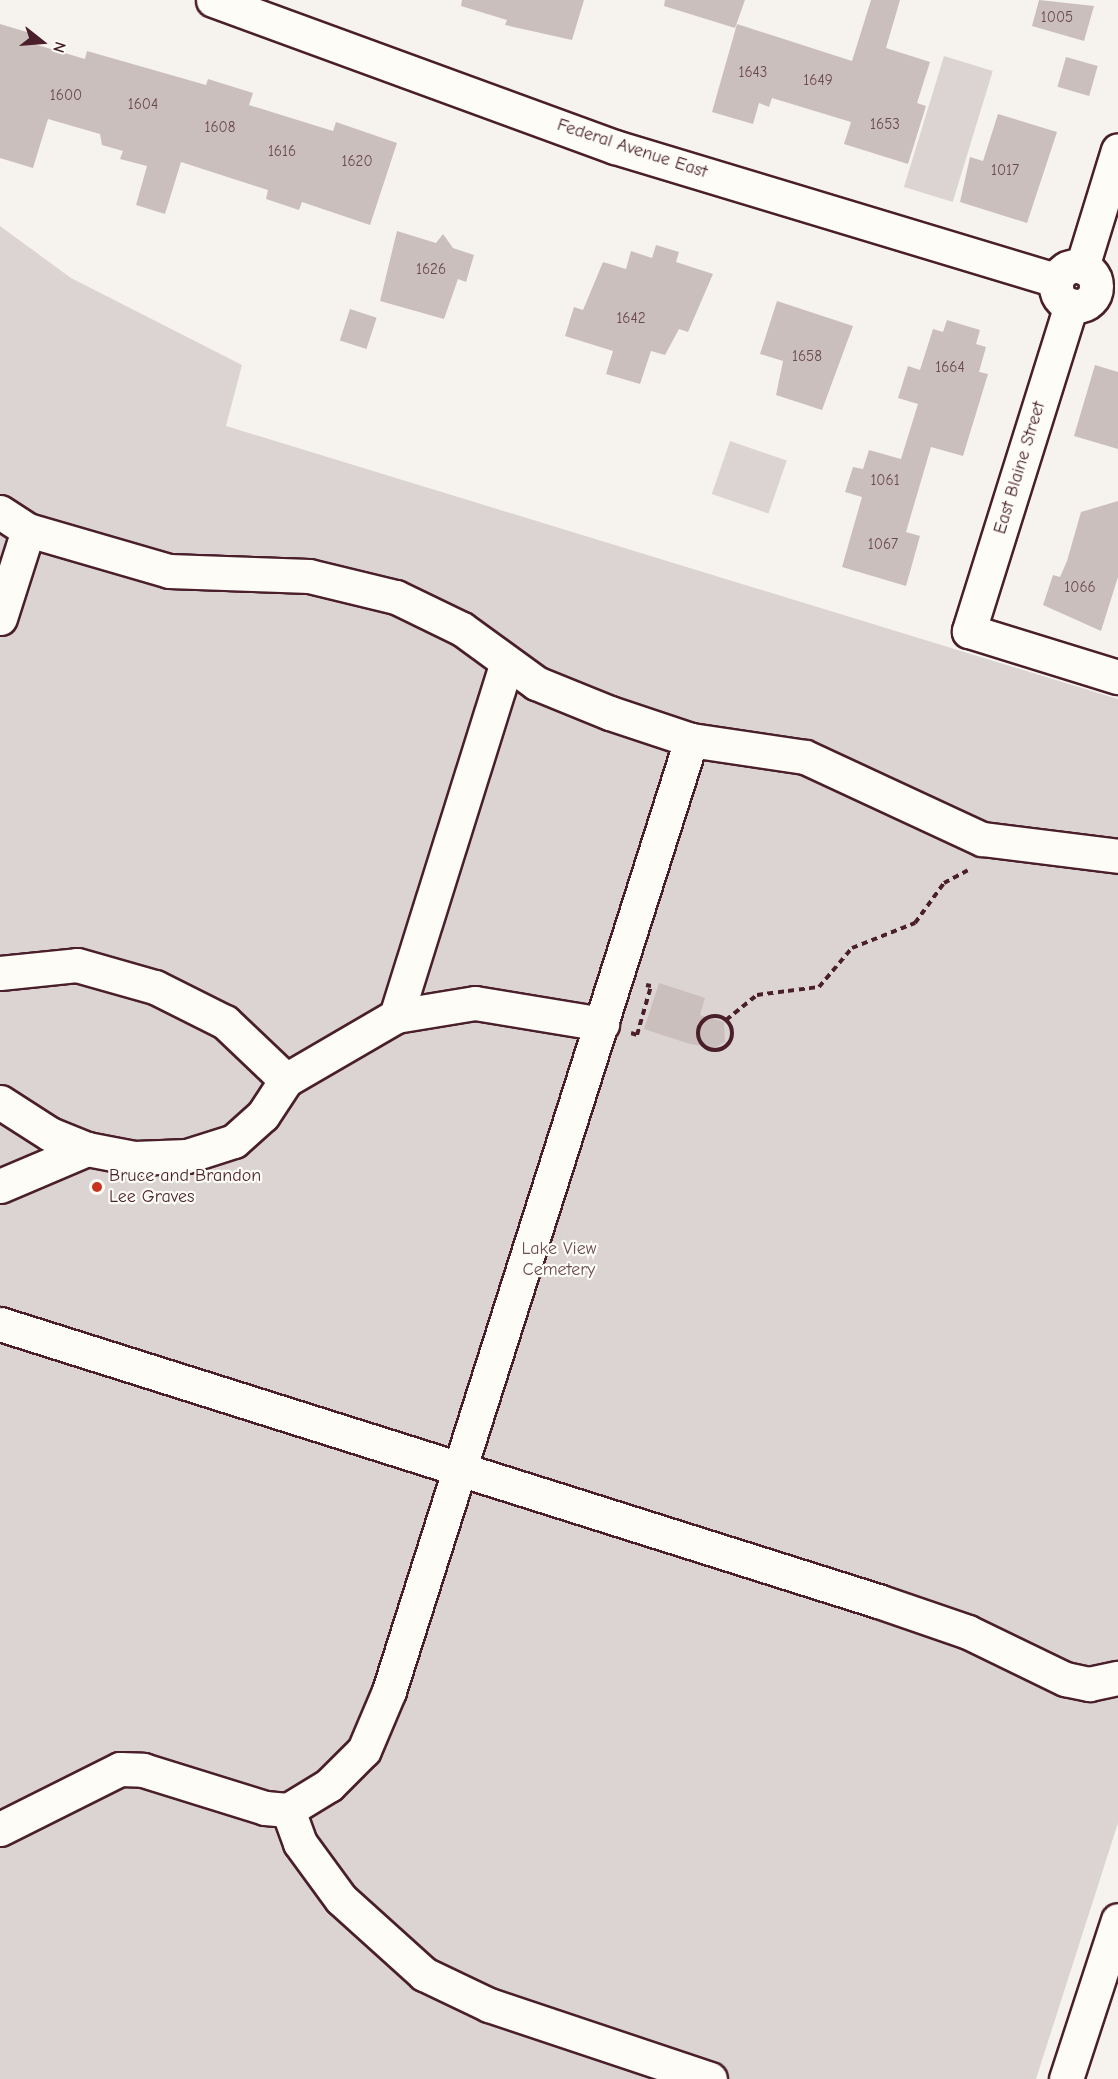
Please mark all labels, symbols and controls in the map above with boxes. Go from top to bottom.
house number: 1005 [1041,9,1073,27]
north arrow [12,12,72,72]
text: N [49,40,69,55]
house number: 1643 [739,64,767,82]
house number: 1649 [803,72,833,90]
house number: 1600 [50,87,82,105]
house number: 1604 [128,96,158,114]
street label: Federal Avenue East [554,115,710,183]
house number: 1653 [870,116,900,134]
house number: 1608 [205,119,235,137]
house number: 1616 [268,143,296,161]
house number: 1620 [341,153,373,171]
house number: 1017 [991,162,1019,180]
house number: 1626 [416,261,446,279]
house number: 1642 [616,310,646,328]
house number: 1658 [792,348,822,366]
house number: 1664 [935,359,965,377]
street label: East Blaine Street [990,399,1050,537]
house number: 1061 [870,472,900,490]
house number: 1067 [868,536,898,554]
house number: 1066 [1064,579,1096,597]
place label: Bruce and Brandon Lee Graves [109,1166,261,1208]
marker: Bruce and Brandon Lee Graves [90,1180,104,1194]
park label: Lake View Cemetery [522,1239,596,1282]

